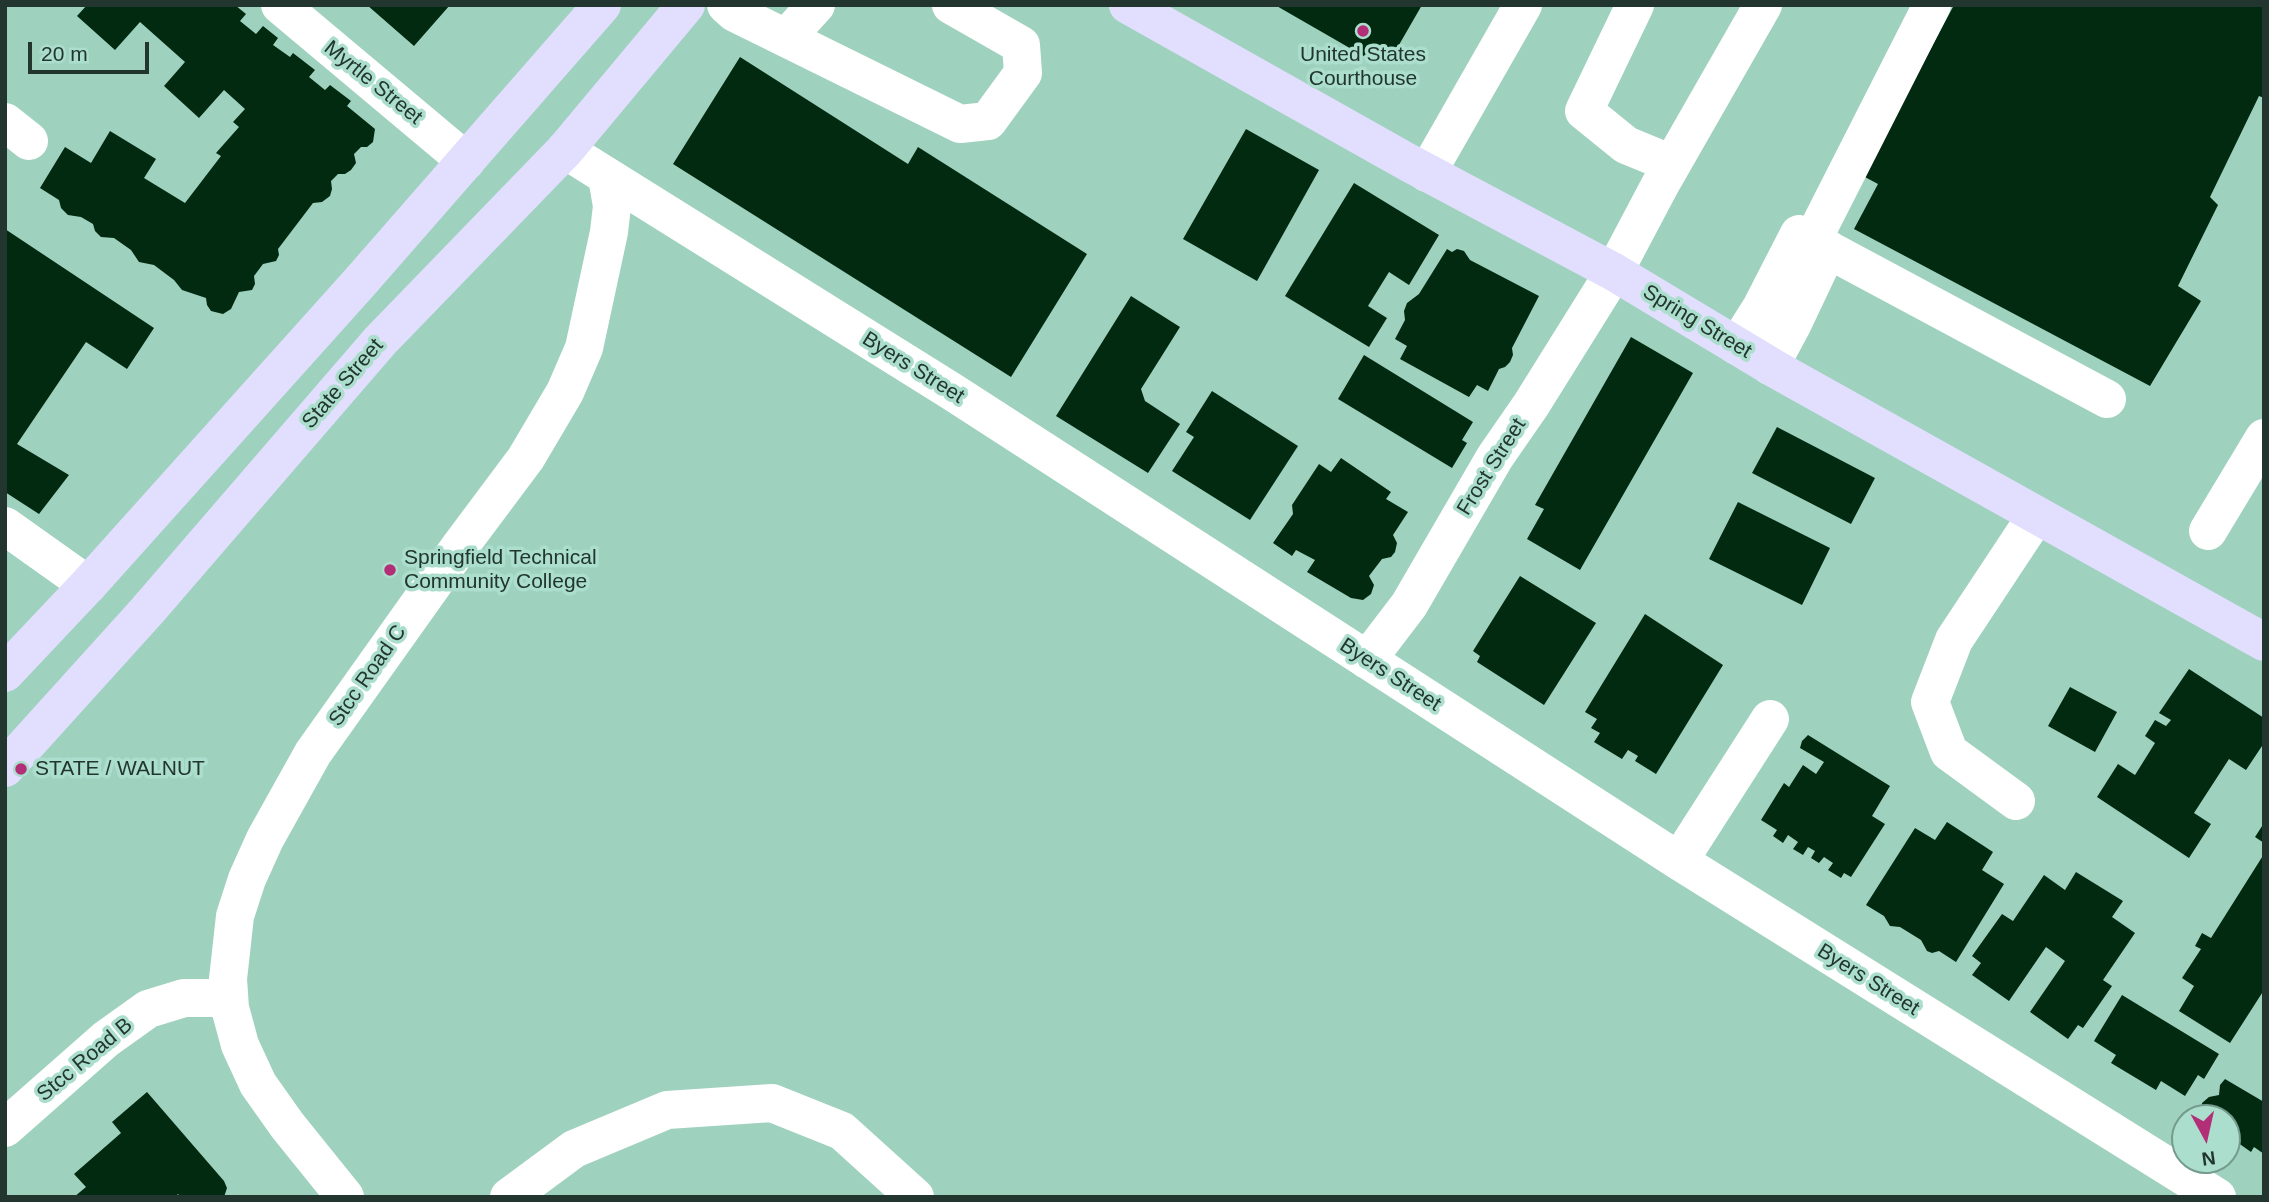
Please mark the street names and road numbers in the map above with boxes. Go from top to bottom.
street label: Myrtle Street [319,36,427,130]
street label: Spring Street [1638,280,1756,364]
street label: Byers Street [857,327,969,409]
street label: State Street [297,334,389,434]
street label: Frost Street [1452,414,1532,520]
street label: Stcc Road C [324,620,412,732]
street label: Byers Street [1335,633,1445,717]
street label: Byers Street [1812,939,1924,1021]
street label: Stcc Road B [32,1013,138,1107]

